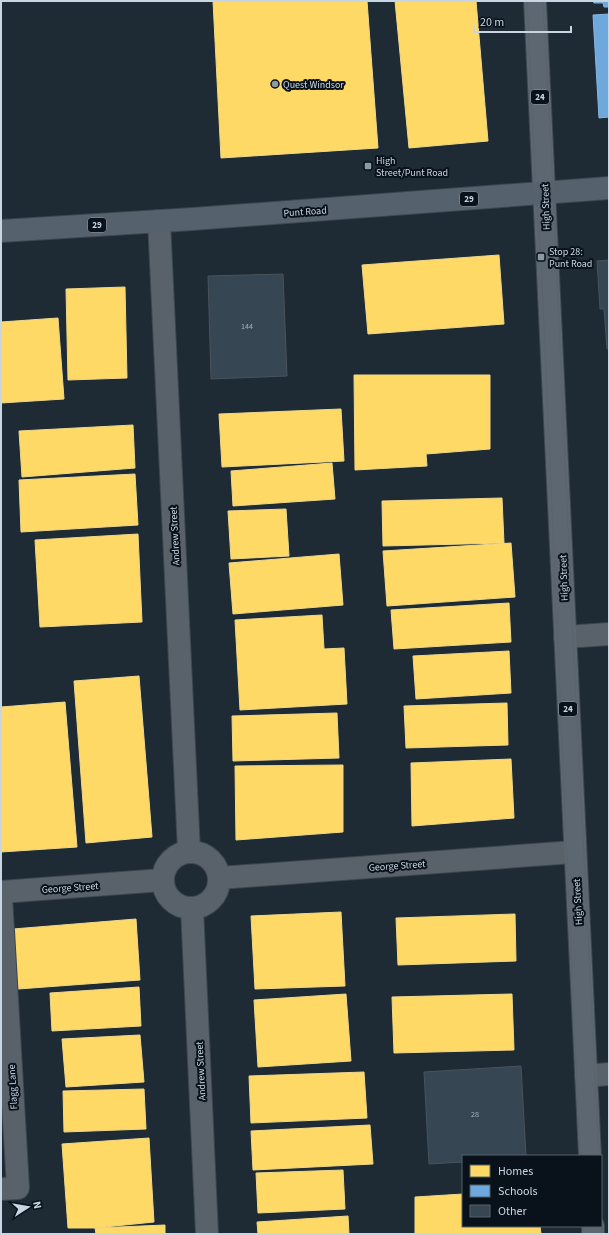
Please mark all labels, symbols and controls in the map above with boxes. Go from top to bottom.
scale bar [474,8,571,34]
text: 20 m [480,14,504,31]
place label: Quest Windsor [283,78,344,92]
marker: Quest Windsor [270,79,280,89]
road number: 24 [531,90,549,104]
place label: High Street/Punt Road [376,154,448,180]
marker: High Street/Punt Road [363,161,373,171]
street label: High Street [538,183,554,230]
road number: 29 [460,192,478,206]
street label: Punt Road [283,204,327,220]
road number: 29 [88,218,106,232]
place label: Stop 28: Punt Road [549,245,592,271]
marker: Stop 28: Punt Road [536,252,546,262]
house number: 144 [241,321,253,332]
street label: Andrew Street [166,505,184,566]
street label: High Street [556,554,572,601]
road number: 24 [559,702,577,716]
street label: George Street [368,857,427,875]
street label: High Street [570,878,586,926]
street label: George Street [41,879,100,897]
street label: Andrew Street [192,1040,210,1101]
street label: Flagg Lane [5,1064,21,1110]
house number: 28 [471,1109,479,1120]
legend [462,1155,602,1227]
text: Homes [498,1163,533,1180]
text: Schools [498,1183,538,1200]
north arrow [8,1187,48,1227]
text: N [29,1200,45,1210]
text: Other [498,1203,528,1220]

